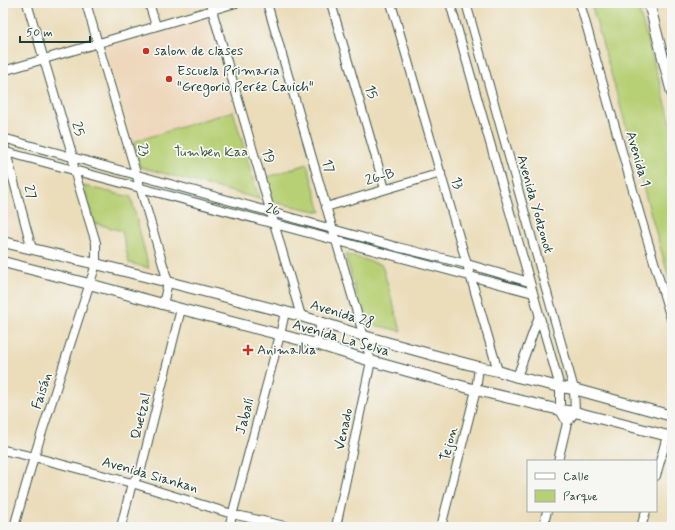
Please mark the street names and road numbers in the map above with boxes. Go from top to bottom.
street label: 15 [360,83,382,101]
street label: 25 [67,120,89,138]
street label: Avenida 1 [621,129,655,189]
street label: 23 [133,141,153,159]
street label: 19 [257,146,279,166]
street label: Avenida Yodzonot [512,153,558,255]
street label: 17 [318,157,338,175]
street label: 26-B [363,164,397,190]
street label: 13 [447,175,467,191]
street label: 27 [20,183,40,201]
street label: 26 [264,199,283,221]
street label: Avenida 28 [308,296,376,332]
street label: Avenida La Selva [290,316,392,360]
street label: Faisán [28,370,56,412]
street label: Quetzal [127,391,155,441]
street label: Jabalí [232,396,258,436]
street label: Venado [331,407,357,451]
street label: Tejon [436,425,462,463]
street label: Avenida Siankan [100,453,200,497]

